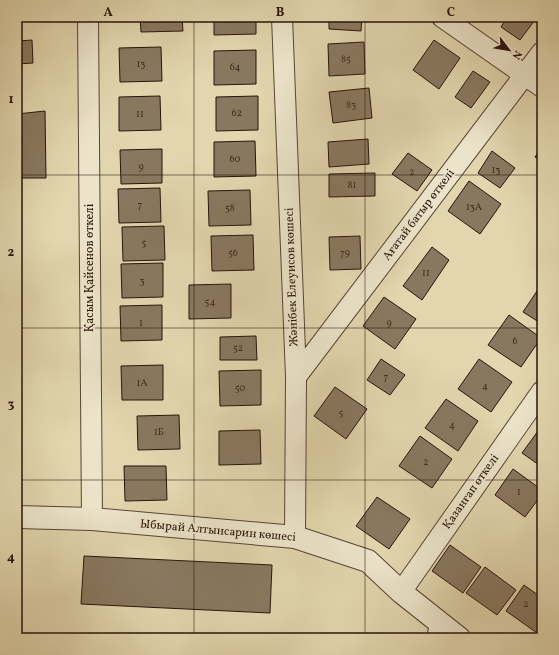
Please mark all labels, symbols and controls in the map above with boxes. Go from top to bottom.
text: A [103,4,113,22]
text: B [276,4,285,22]
text: C [447,4,455,22]
north arrow [489,30,529,70]
text: N [508,47,525,62]
house number: 85 [341,52,351,66]
house number: 13 [136,57,146,71]
house number: 64 [230,60,240,74]
text: 1 [8,91,14,109]
house number: 83 [346,98,356,112]
house number: 62 [232,106,242,120]
house number: 11 [136,107,144,121]
house number: 60 [229,152,241,166]
house number: 9 [138,160,144,174]
house number: 13 [491,163,501,177]
house number: 2 [409,165,415,179]
street label: Ағатай батыр өткелі [379,166,459,264]
house number: 81 [348,178,357,192]
house number: 7 [138,198,143,212]
house number: 13А [466,200,482,214]
house number: 58 [225,201,235,215]
street label: Қасым Қайсенов өткелі [82,203,98,332]
street label: Жәнібек Елеуисов көшесі [282,207,302,347]
house number: 5 [142,236,147,250]
text: 2 [8,244,15,262]
house number: 56 [228,246,238,260]
house number: 79 [340,246,350,260]
house number: 11 [422,266,430,280]
house number: 3 [139,274,145,288]
house number: 54 [205,295,215,309]
house number: 1 [139,316,143,330]
house number: 9 [386,316,392,330]
house number: 6 [512,334,518,348]
house number: 52 [233,341,243,355]
house number: 7 [384,370,389,384]
house number: 1А [137,376,147,390]
house number: 4 [482,379,488,393]
house number: 50 [235,381,245,395]
text: 3 [8,396,15,414]
house number: 5 [339,406,344,420]
house number: 4 [449,418,455,432]
house number: 1Б [154,425,164,439]
street label: Қазанғап өткелі [439,451,503,533]
house number: 2 [423,455,429,469]
house number: 1 [517,485,521,499]
street label: Ыбырай Алтынсарин көшесі [139,516,297,546]
text: 4 [7,549,15,567]
house number: 2 [523,597,529,611]

